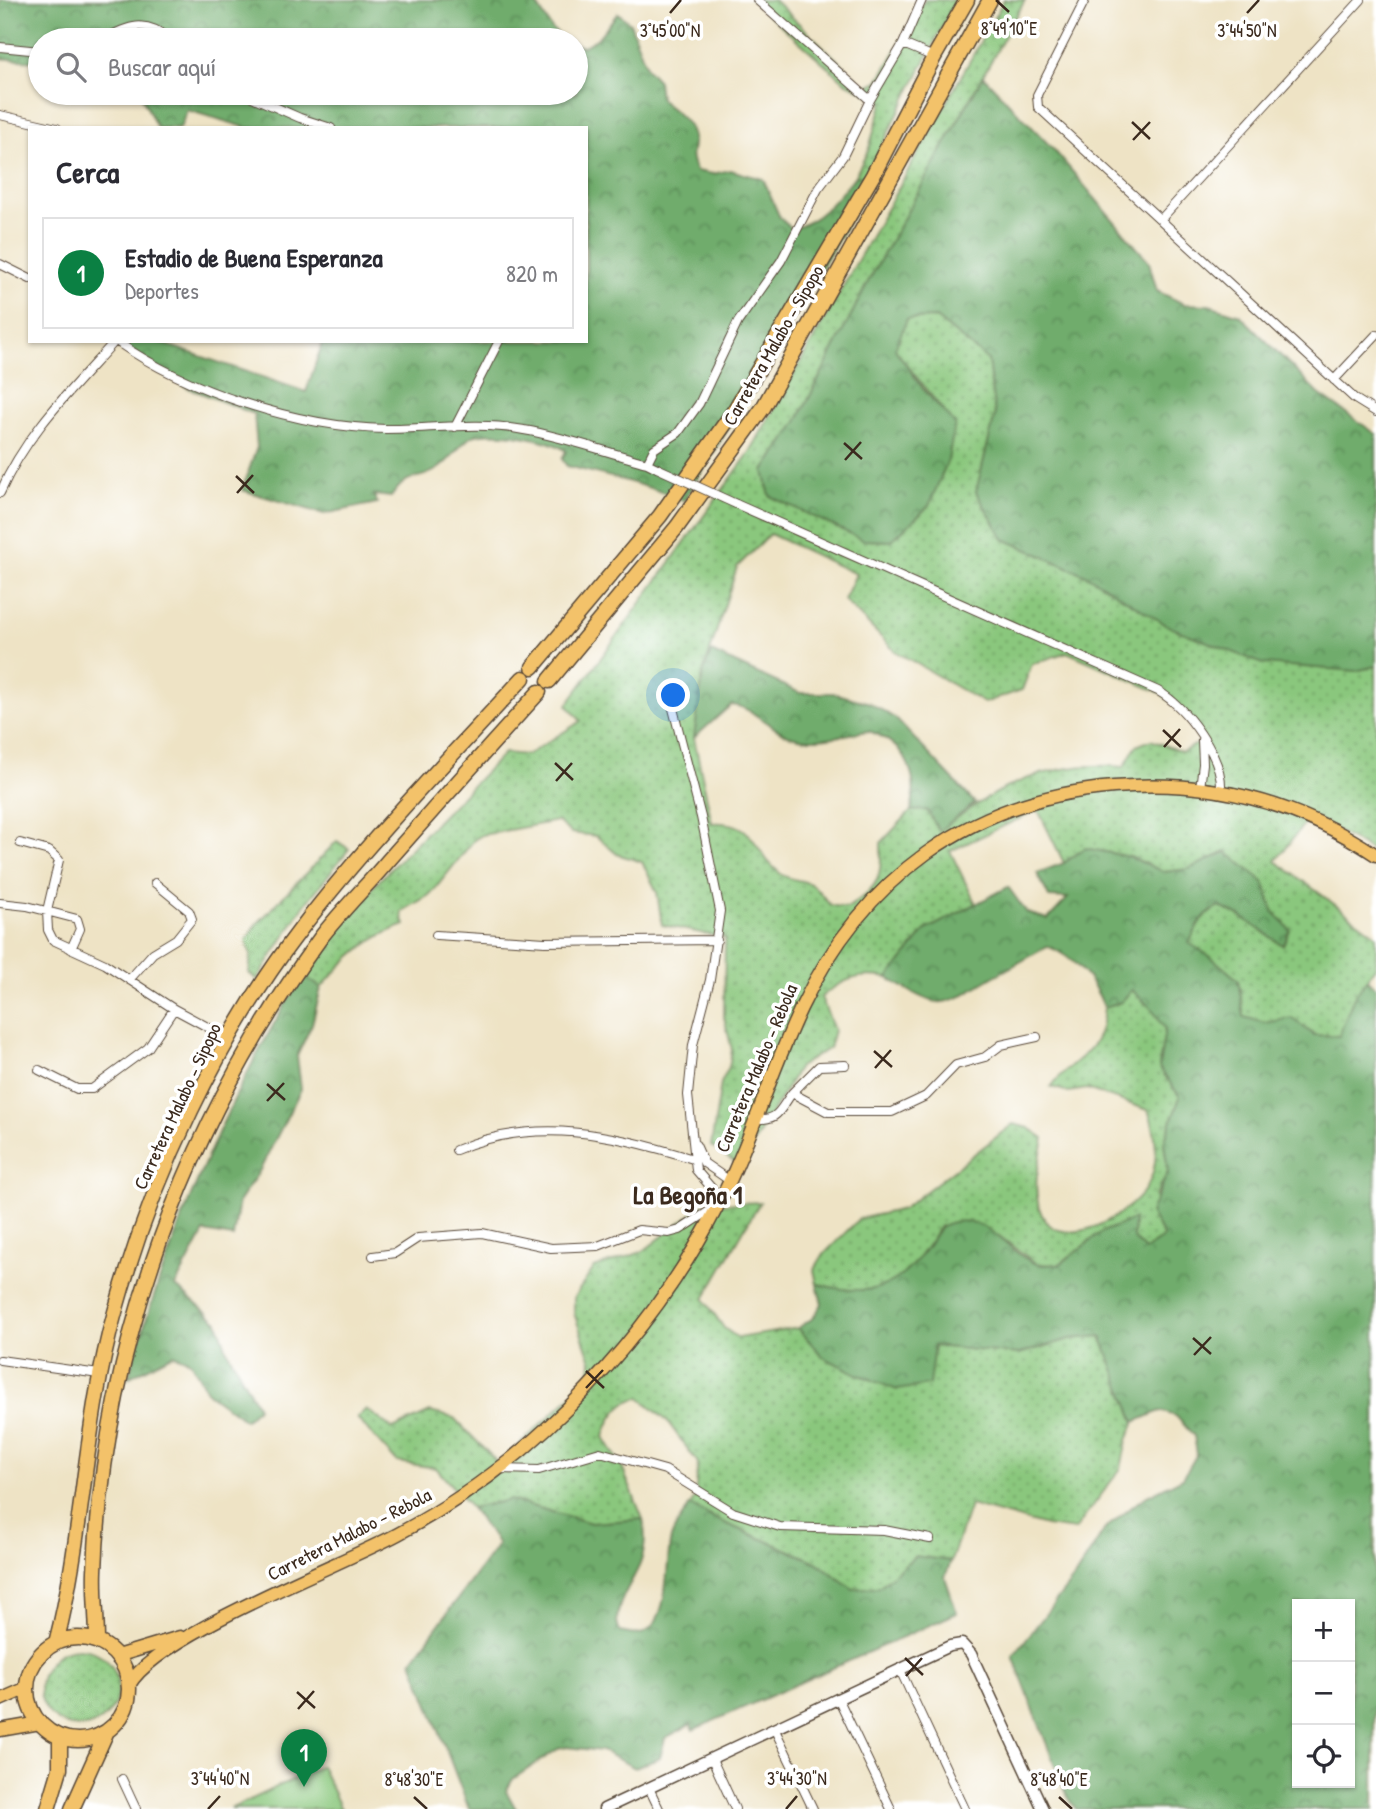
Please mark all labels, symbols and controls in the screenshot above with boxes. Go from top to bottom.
text: 8°49'10"E [981,16,1037,41]
text: 3°45'00"N [640,18,700,43]
text: 3°44'50"N [1217,18,1277,43]
search box [28,28,588,105]
icon: search [52,48,90,86]
text: Buscar aquí [108,49,216,84]
text: Cerca [56,152,119,192]
text: Estadio de Buena Esperanza [125,240,383,275]
text: 1 [77,258,85,289]
text: 820 m [506,258,558,289]
street label: Carretera Malabo - Sipopo [716,260,830,430]
text: Deportes [125,275,199,306]
your location [656,678,690,712]
street label: Carretera Malabo - Rebola [709,979,803,1156]
street label: Carretera Malabo - Sipopo [127,1018,227,1194]
district label: La Begoña 1 [634,1177,742,1213]
street label: Carretera Malabo - Rebola [263,1481,436,1587]
map controls [1292,1599,1355,1788]
button: + [1292,1599,1355,1662]
button: − [1292,1662,1355,1725]
button: locate [1292,1725,1355,1788]
pin: 1 [281,1729,327,1787]
text: 3°44'40"N [191,1766,249,1791]
text: 3°44'30"N [767,1766,827,1791]
text: 8°48'30"E [384,1767,444,1792]
text: 8°48'40"E [1030,1767,1088,1792]

